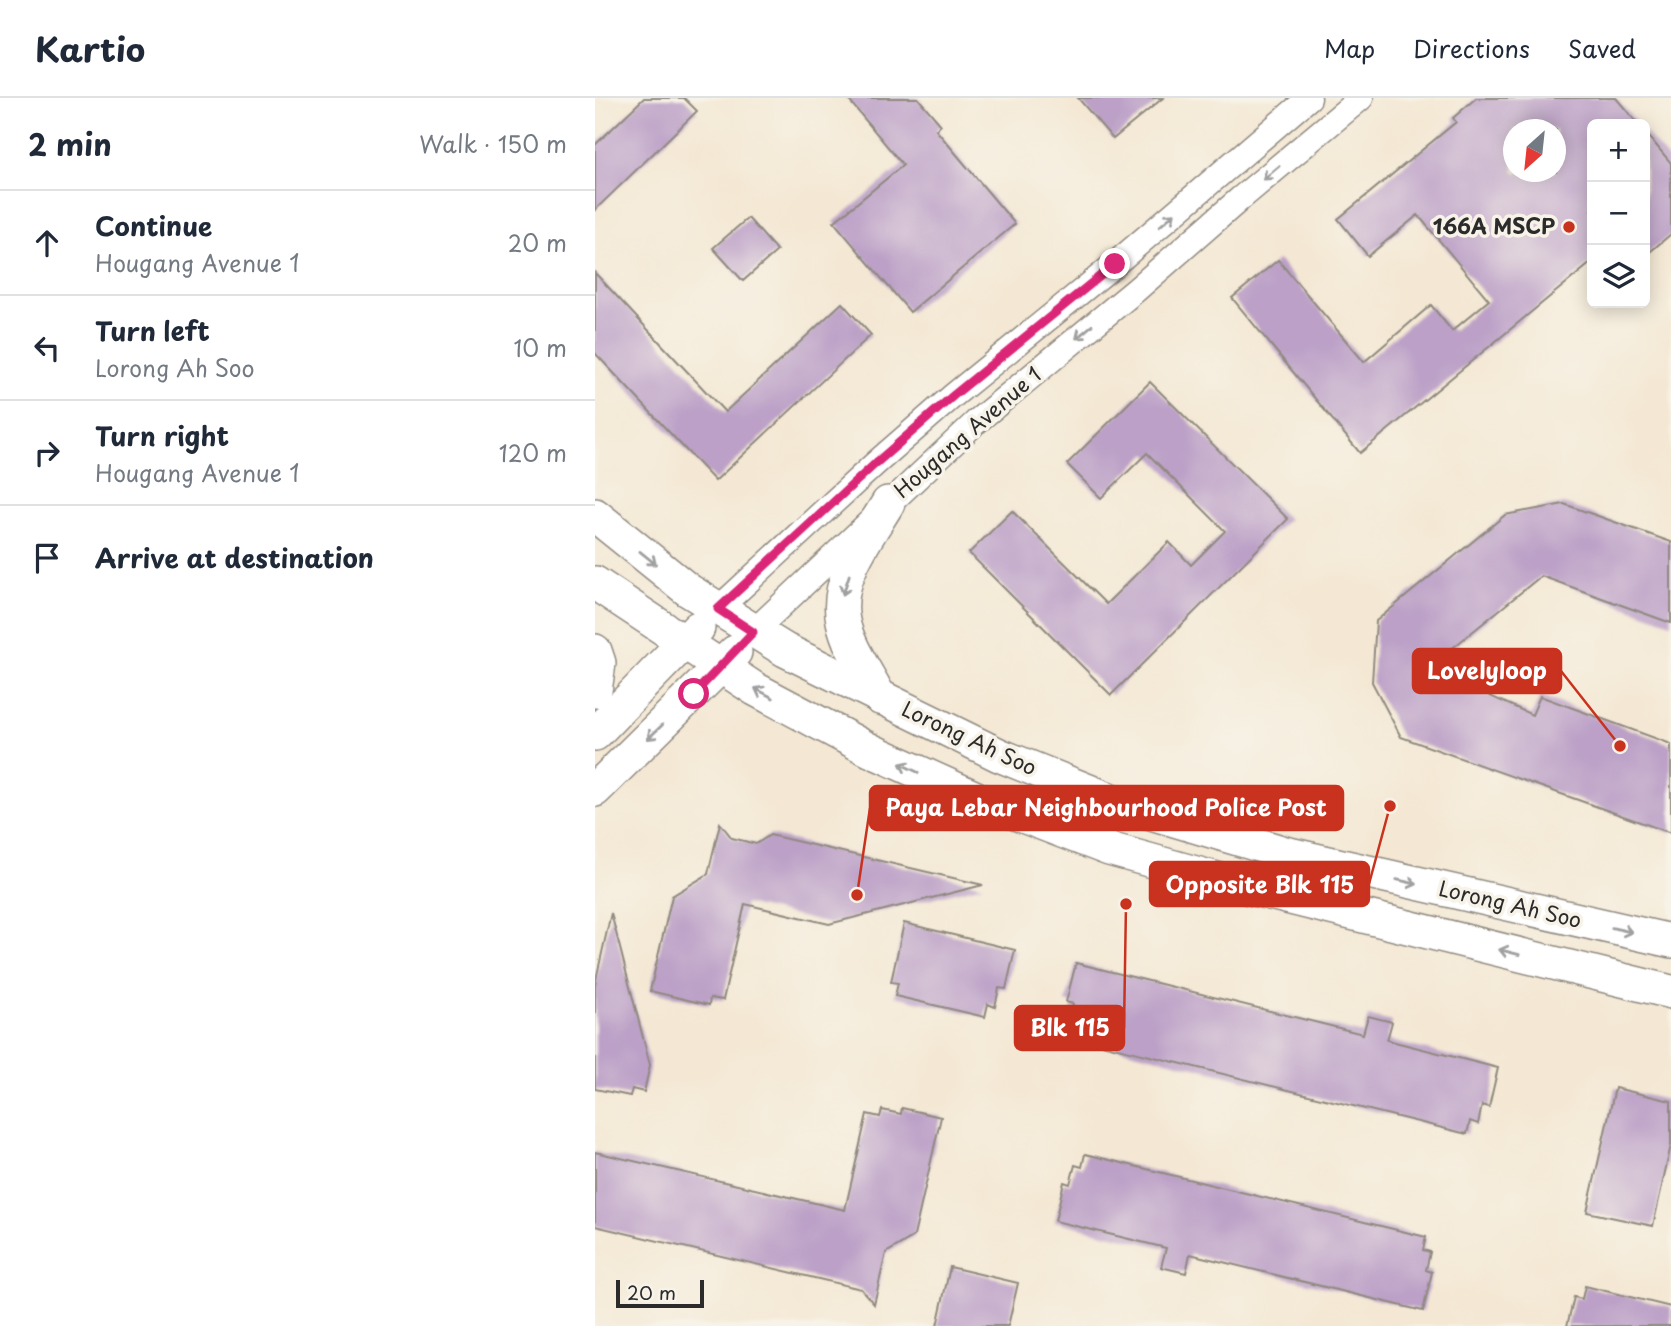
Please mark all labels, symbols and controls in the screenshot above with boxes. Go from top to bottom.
text: Kartio [35,23,145,73]
text: Map [1324,30,1375,66]
text: Directions [1413,30,1530,66]
text: Saved [1568,30,1636,66]
north arrow [1503,119,1566,182]
map controls [1587,119,1650,308]
button: + [1587,119,1650,182]
text: 2 min [28,121,112,166]
text: Walk · 150 m [419,126,567,161]
one-way arrow [1262,164,1280,180]
button: − [1587,182,1650,245]
text: Continue [95,206,212,245]
place label: 166A MSCP [1433,209,1555,241]
one-way arrow [1158,212,1176,228]
marker: 166A MSCP [1561,219,1577,235]
icon: ahead [28,224,66,262]
text: 20 m [508,225,567,260]
text: Hougang Avenue 1 [95,245,299,280]
button: layers [1587,245,1650,308]
route end [1099,248,1130,279]
text: Turn left [95,311,210,350]
one-way arrow [1076,325,1094,340]
icon: left [28,329,66,367]
text: 10 m [513,330,567,365]
text: Lorong Ah Soo [95,350,255,385]
street label: Hougang Avenue 1 [886,358,1048,505]
text: Turn right [95,416,229,455]
icon: right [28,434,66,472]
text: 120 m [499,435,567,470]
text: Hougang Avenue 1 [95,455,299,490]
text: Arrive at destination [95,538,374,577]
icon: arrive [28,539,66,577]
one-way arrow [639,550,657,566]
one-way arrow [838,573,851,595]
callout: Lovelyloop [1413,649,1561,693]
text: Lovelyloop [1427,652,1547,687]
route start [678,678,709,709]
one-way arrow [755,686,775,700]
street label: Lorong Ah Soo [897,692,1043,782]
one-way arrow [647,723,664,740]
one-way arrow [899,761,921,774]
callout: Paya Lebar Neighbourhood Police Post [870,786,1343,830]
text: Paya Lebar Neighbourhood Police Post [885,789,1327,824]
callout: Opposite Blk 115 [1150,862,1369,906]
text: Opposite Blk 115 [1166,866,1354,901]
street label: Lorong Ah Soo [1436,871,1585,935]
one-way arrow [1396,876,1418,889]
one-way arrow [1610,924,1633,937]
one-way arrow [1498,945,1521,958]
callout: Blk 115 [1015,1006,1124,1050]
text: Blk 115 [1030,1009,1110,1044]
scale bar [616,1277,703,1309]
text: 20 m [627,1278,676,1306]

